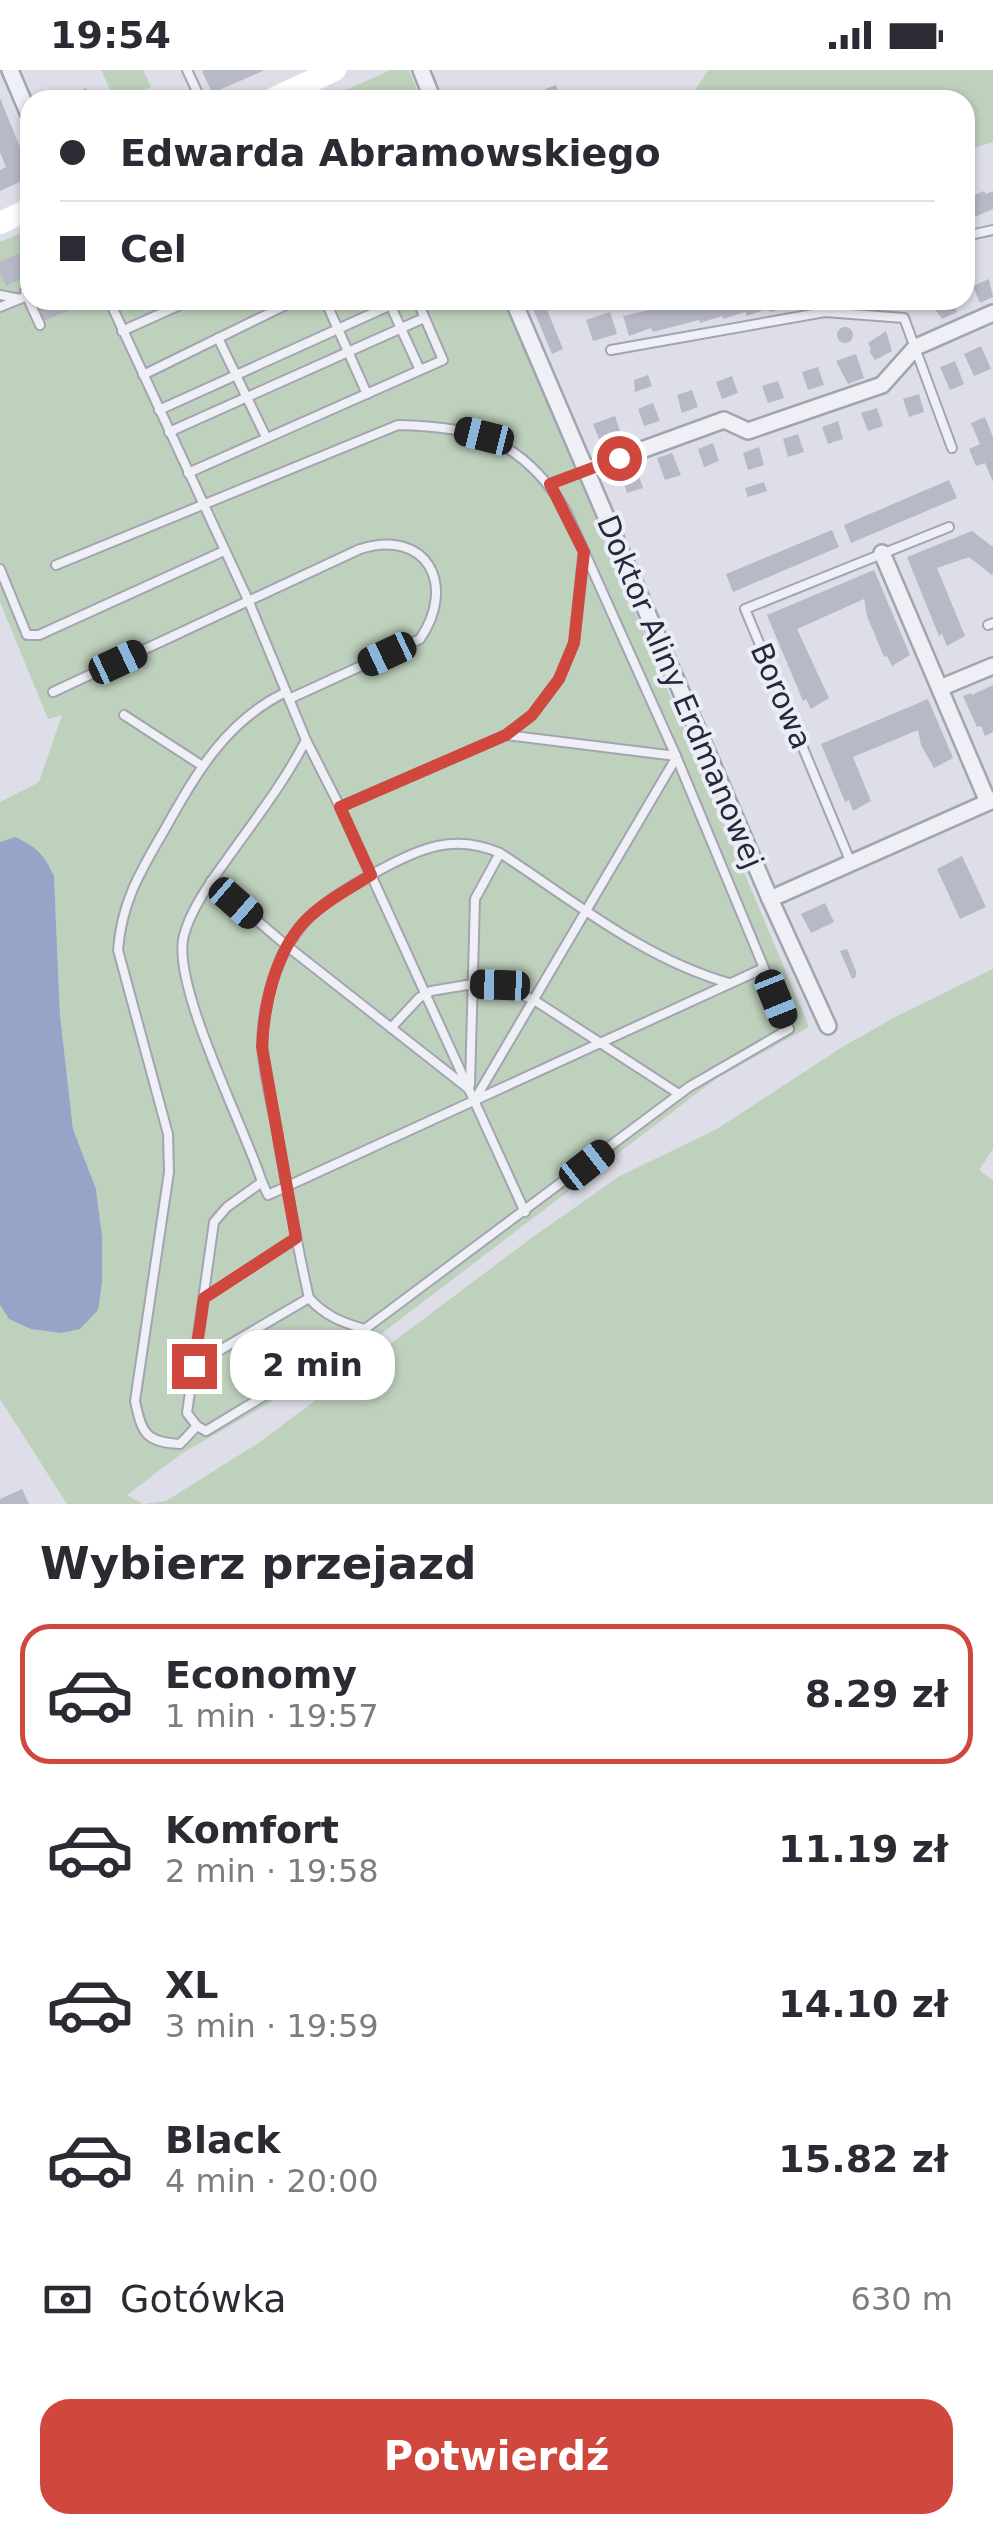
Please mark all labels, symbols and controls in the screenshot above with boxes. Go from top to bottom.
text: 19:54 [50,13,171,57]
text: Edwarda Abramowskiego [120,131,661,175]
text: Cel [120,227,187,271]
car [451,414,517,458]
route start [597,436,642,481]
street label: Doktor Aliny Erdmanowej [590,510,771,874]
car [353,628,421,680]
car [84,636,152,688]
street label: Borowa [743,637,819,754]
car [204,872,268,934]
car [751,966,801,1032]
car [469,969,531,1001]
car [554,1135,620,1195]
callout: 2 min [229,1331,394,1401]
route end [172,1344,217,1389]
text: 2 min [262,1346,363,1384]
text: Wybierz przejazd [40,1537,477,1590]
icon: car [45,1649,135,1739]
text: Economy [165,1653,357,1697]
text: 8.29 zł [805,1672,948,1716]
text: 1 min · 19:57 [165,1697,379,1735]
icon: car [45,1804,135,1894]
text: Komfort [165,1808,339,1852]
text: 11.19 zł [778,1827,948,1871]
text: 2 min · 19:58 [165,1852,379,1890]
icon: car [45,1959,135,2049]
text: XL [165,1963,219,2007]
text: 14.10 zł [778,1982,948,2026]
text: 3 min · 19:59 [165,2007,379,2045]
icon: car [45,2114,135,2204]
text: Black [165,2118,280,2162]
text: 15.82 zł [778,2137,948,2181]
text: 4 min · 20:00 [165,2162,379,2200]
icon: cash [40,2272,95,2327]
text: Gotówka [120,2277,287,2321]
text: 630 m [851,2280,953,2318]
button: Potwierdź [40,2399,953,2514]

